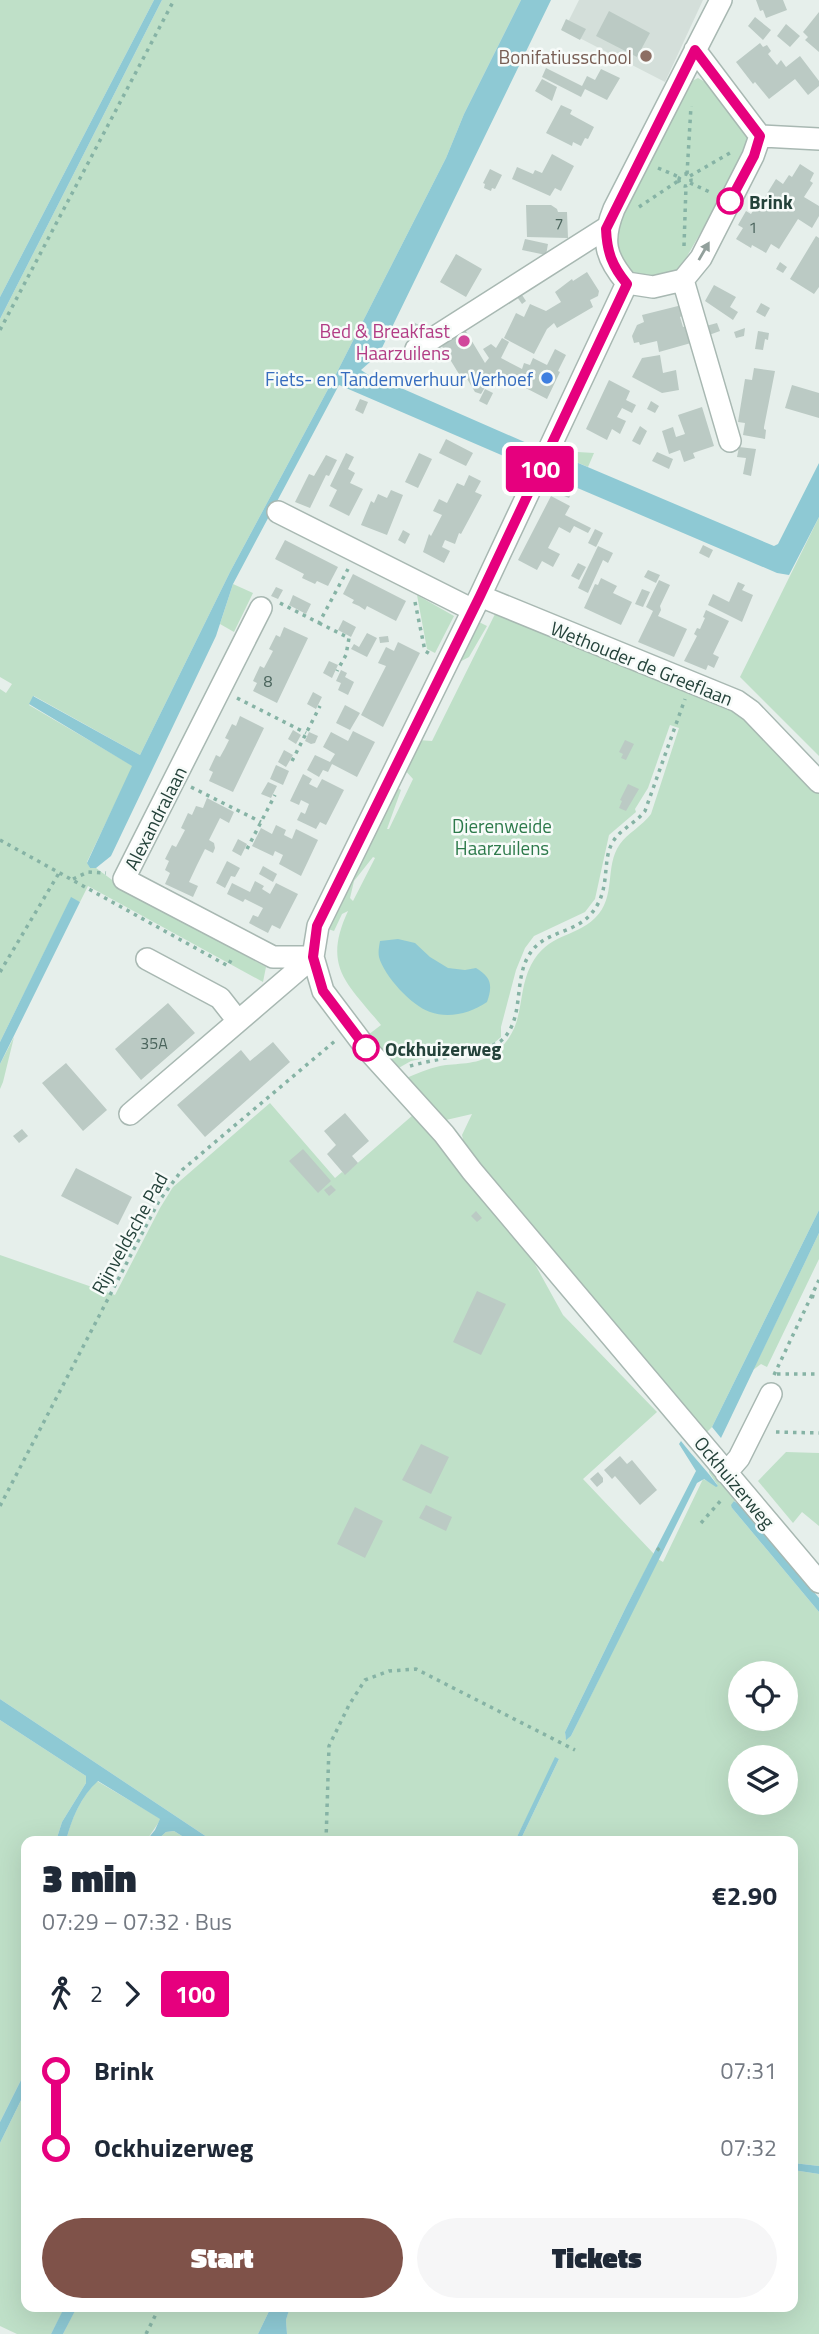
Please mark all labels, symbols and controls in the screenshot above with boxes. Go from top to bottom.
place label: Bonifatiusschool [499,42,632,71]
marker: Bonifatiusschool [638,48,654,64]
place label: Brink [749,187,793,216]
marker: Brink [717,188,743,214]
house number: 7 [555,211,563,235]
house number: 1 [749,215,757,239]
one-way arrow [698,241,710,260]
place label: Bed & Breakfast Haarzuilens [320,316,450,367]
marker: Bed & Breakfast Haarzuilens [456,333,472,349]
place label: Fiets- en Tandemverhuur Verhoef [265,364,534,393]
marker: Fiets- en Tandemverhuur Verhoef [539,370,555,386]
line badge: 100 [500,446,580,492]
text: 100 [520,451,560,487]
street label: Wethouder de Greeflaan [546,613,738,713]
house number: 8 [264,669,273,693]
street label: Alexandralaan [116,761,194,875]
park label: Dierenweide Haarzuilens [452,811,552,862]
house number: 35A [140,1031,168,1055]
place label: Ockhuizerweg [385,1034,501,1063]
marker: Ockhuizerweg [353,1035,379,1061]
street label: Rijnveldsche Pad [84,1167,174,1299]
street label: Ockhuizerweg [688,1429,783,1535]
map controls [728,1661,798,1815]
button: locate [728,1661,798,1731]
button: layers [728,1745,798,1815]
text: 3 min [42,1849,136,1907]
text: €2.90 [712,1876,777,1915]
text: 07:29 – 07:32 · Bus [42,1904,232,1939]
icon: walk [42,1975,80,2013]
icon: forward [113,1975,151,2013]
text: 2 [90,1976,103,2011]
text: 100 [175,1976,215,2012]
text: Brink [94,2051,154,2090]
text: 07:31 [720,2053,777,2088]
text: Ockhuizerweg [94,2128,253,2167]
text: 07:32 [720,2130,777,2165]
button: Start [42,2218,403,2298]
button: Tickets [417,2218,777,2298]

